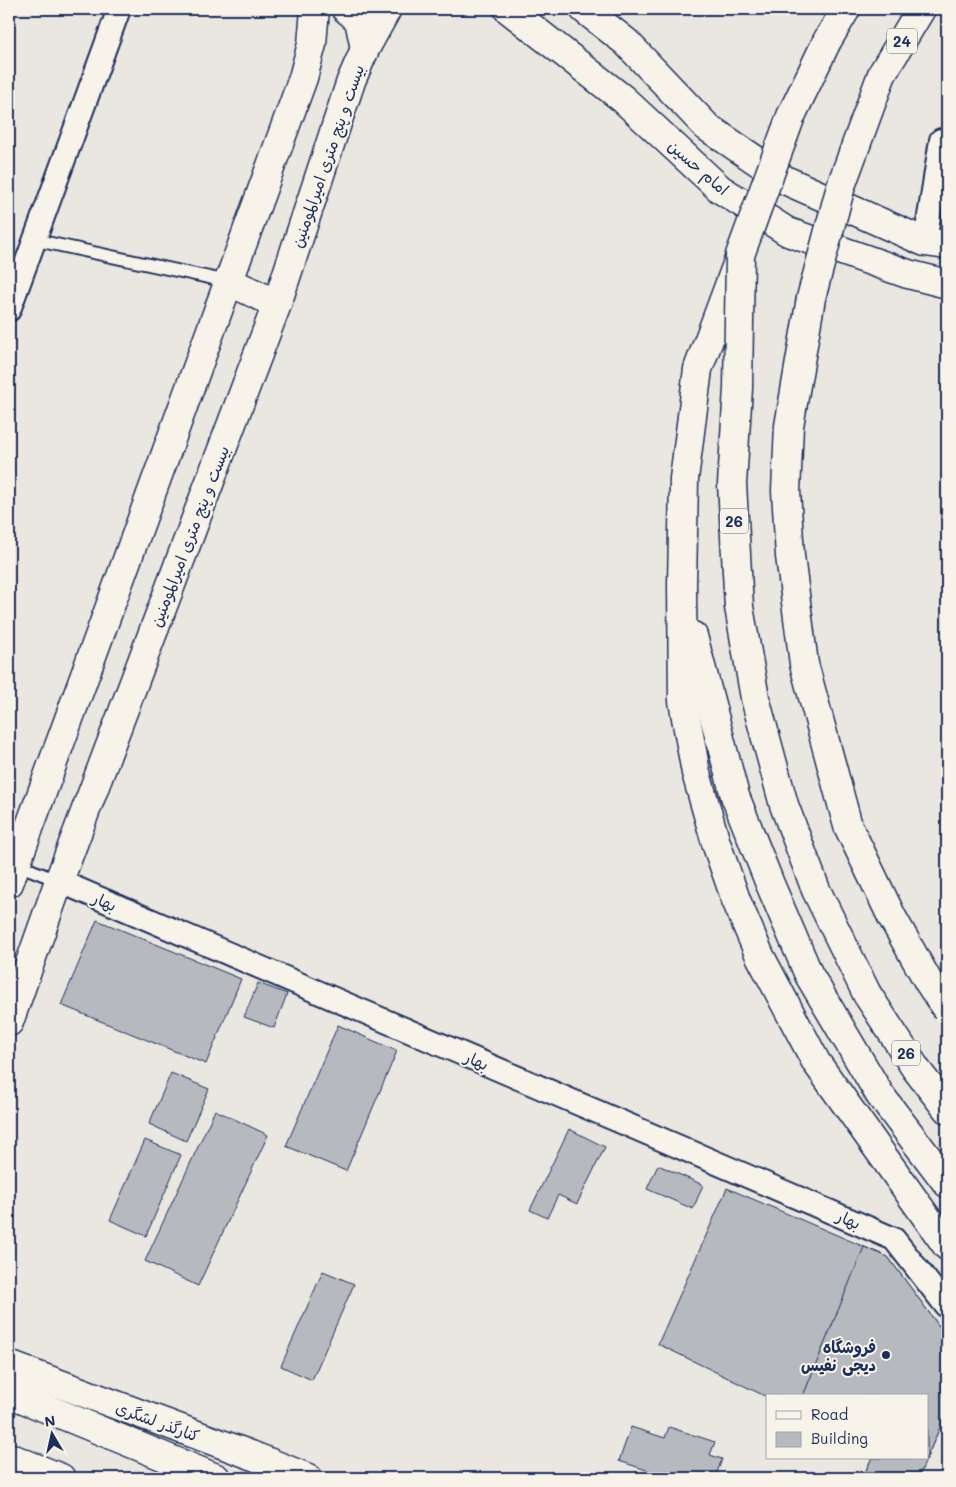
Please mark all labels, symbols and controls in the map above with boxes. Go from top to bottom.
road number: 24 [887,28,917,54]
street label: بیست و پنج متری امیرالمومنین [286,62,369,251]
street label: امام حسین [662,135,734,201]
street label: بیست و پنج متری امیرالمومنین [145,442,234,630]
road number: 26 [720,508,748,534]
street label: بهار [88,886,120,915]
road number: 26 [892,1040,920,1066]
street label: بهار [460,1045,492,1074]
street label: بهار [832,1204,864,1233]
place label: فروشگاه دیجی نفیس [801,1336,876,1376]
marker: فروشگاه دیجی نفیس [880,1349,892,1361]
legend [766,1394,928,1460]
street label: کنارگذر لشگری [113,1396,203,1446]
text: Road [811,1404,848,1424]
north arrow [28,1410,78,1460]
text: N [43,1410,57,1431]
text: Building [811,1428,868,1448]

